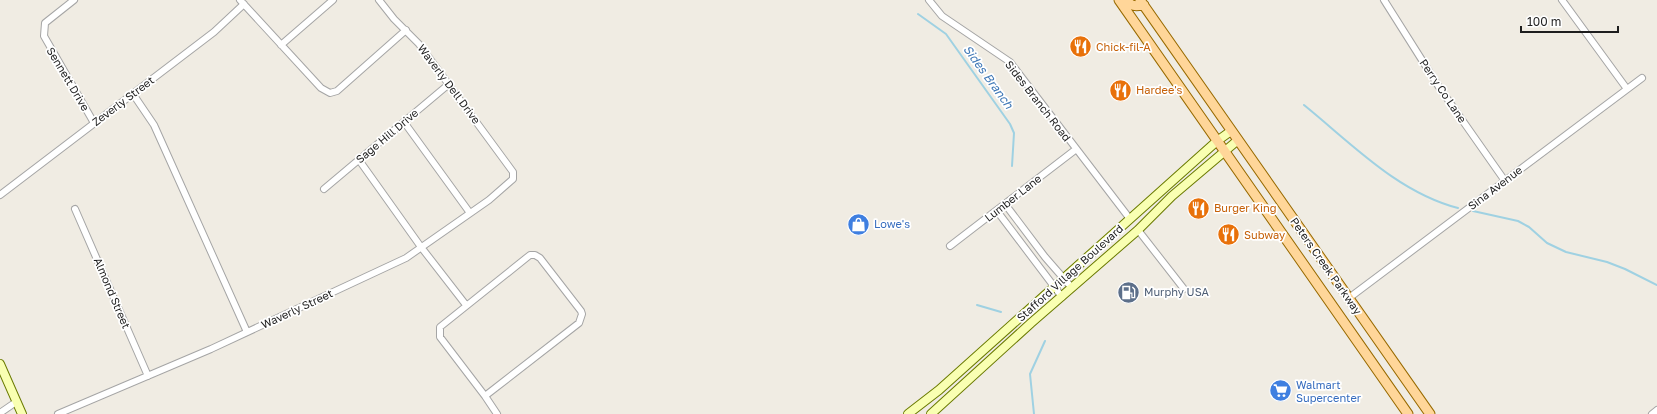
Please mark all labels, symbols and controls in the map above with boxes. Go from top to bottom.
scale bar [1521,8,1618,34]
text: 100 m [1527,14,1561,29]
restaurant icon: Chick-fil-A [1067,34,1093,60]
place label: Chick-fil-A [1096,40,1151,53]
street label: Waverly Dell Drive [415,41,483,126]
water label: Sides Branch [960,42,1017,112]
street label: Sennett Drive [44,45,93,113]
street label: Perry Co Lane [1417,56,1469,125]
street label: Sides Branch Road [1003,58,1074,144]
street label: Zeverly Street [89,73,156,128]
restaurant icon: Hardee's [1108,77,1134,103]
place label: Hardee's [1136,83,1183,96]
street label: Sage Hill Drive [353,106,421,166]
street label: Sina Avenue [1465,163,1524,212]
street label: Lumber Lane [982,171,1044,224]
restaurant icon: Burger King [1186,195,1212,221]
place label: Burger King [1214,201,1276,214]
shop icon: Lowe's [845,211,871,237]
street label: Peters Creek Parkway [1288,215,1365,317]
place label: Lowe's [874,217,910,230]
street label: Stafford Village Boulevard [1014,221,1125,324]
restaurant icon: Subway [1215,222,1241,248]
place label: Subway [1244,228,1285,241]
street label: Almond Street [92,255,133,330]
fuel station icon: Murphy USA [1115,279,1141,305]
place label: Murphy USA [1144,285,1210,298]
street label: Waverly Street [259,286,335,331]
supermarket icon: Walmart Supercenter [1268,378,1294,404]
place label: Walmart Supercenter [1296,378,1362,404]

